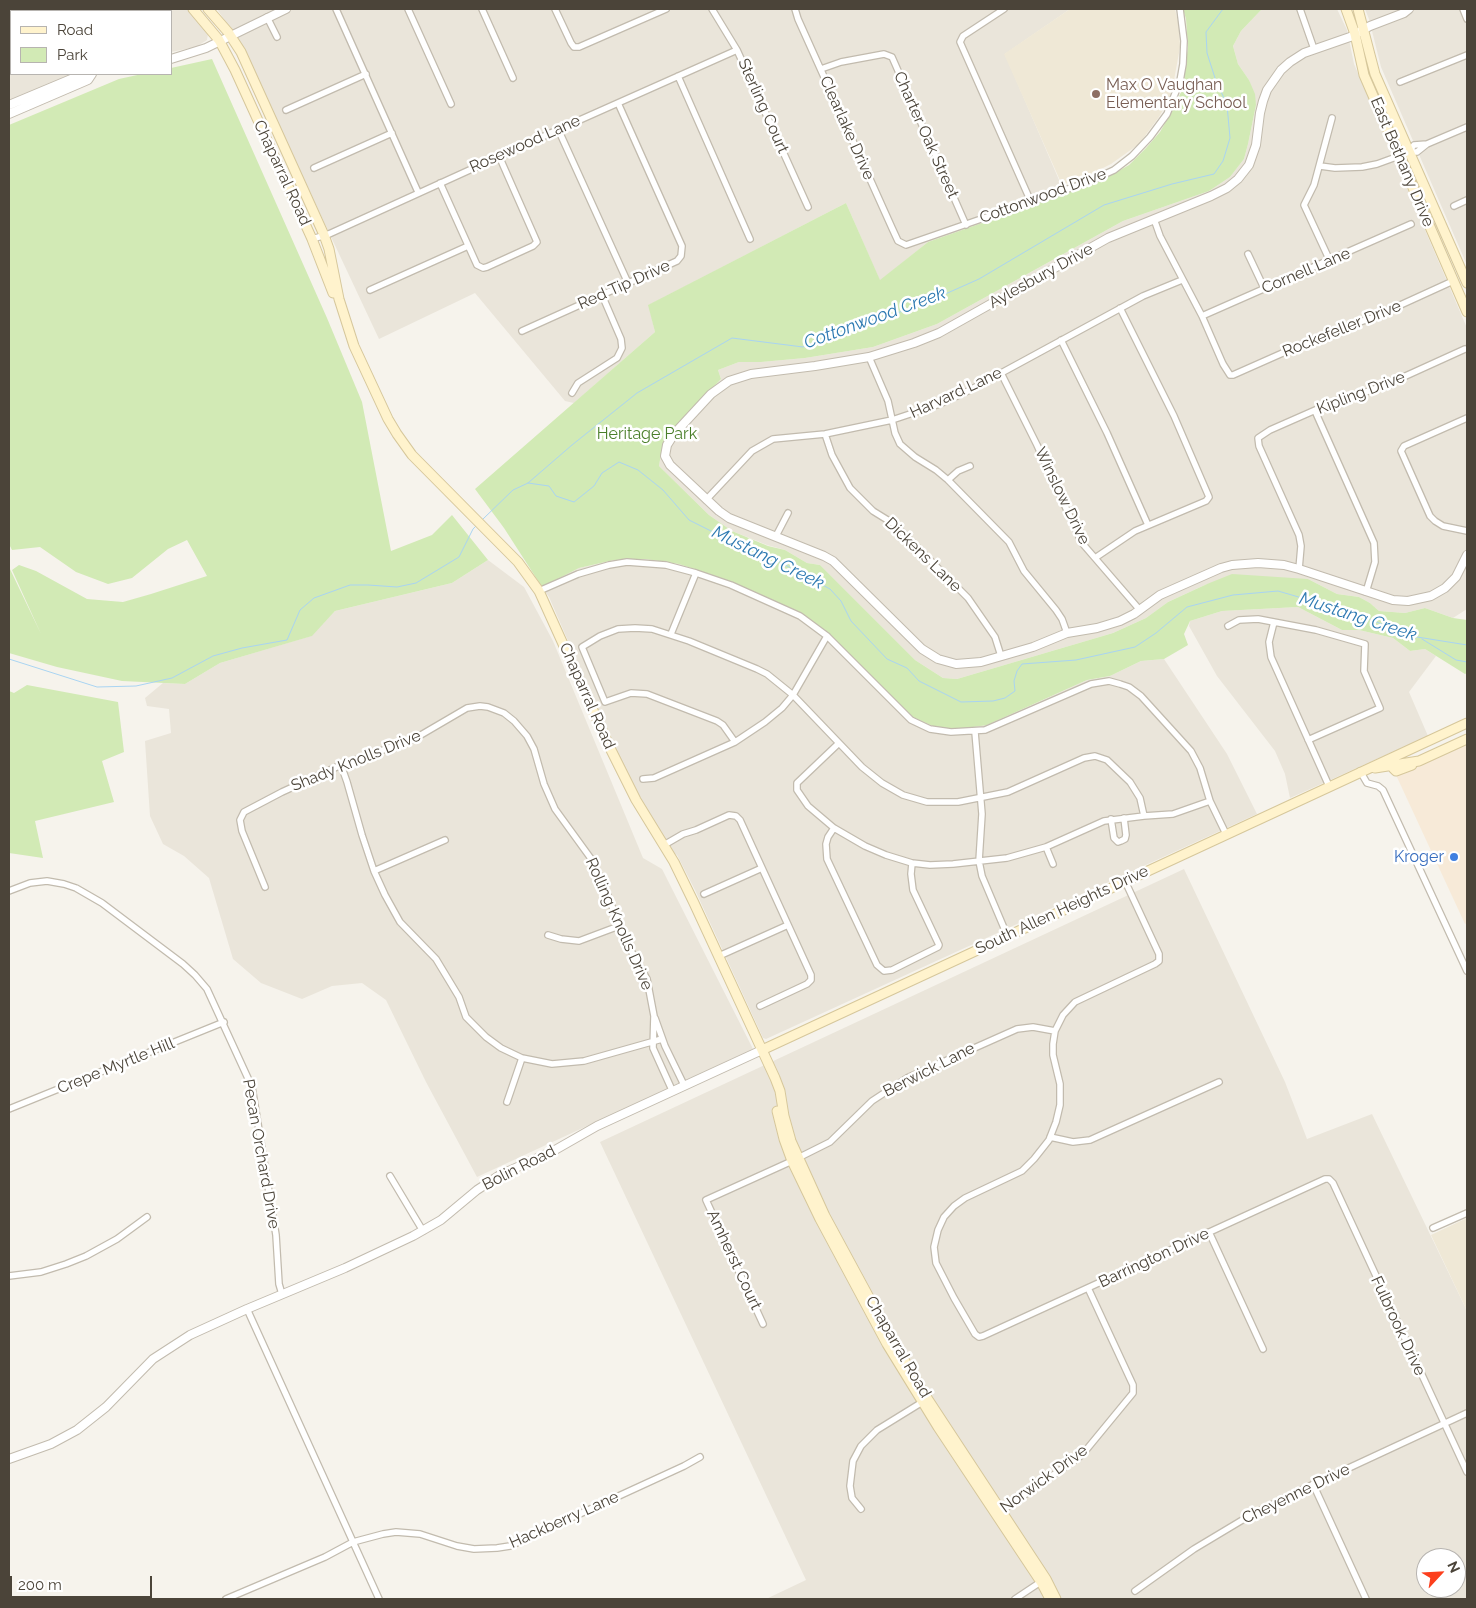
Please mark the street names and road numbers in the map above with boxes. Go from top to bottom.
street label: Sterling Court [734,56,792,156]
street label: Charter Oak Street [889,69,963,201]
street label: Clearlake Drive [815,73,879,183]
street label: East Bethany Drive [1366,94,1438,230]
street label: Rosewood Lane [467,111,583,177]
street label: Chaparral Road [249,117,315,229]
street label: Cottonwood Drive [977,164,1109,228]
street label: Aylesbury Drive [985,239,1097,313]
street label: Cornell Lane [1259,244,1353,298]
street label: Red Tip Drive [575,256,673,314]
street label: Rockefeller Drive [1280,296,1404,362]
street label: Harvard Lane [907,363,1005,423]
street label: Kipling Drive [1314,367,1408,419]
street label: Winslow Drive [1030,444,1094,548]
street label: Dickens Lane [881,514,965,596]
street label: Chaparral Road [555,640,619,752]
street label: Shady Knolls Drive [288,726,424,796]
street label: Rolling Knolls Drive [581,855,657,993]
street label: South Allen Heights Drive [972,861,1152,959]
street label: Crepe Myrtle Hill [55,1034,177,1098]
street label: Berwick Lane [880,1039,978,1101]
street label: Pecan Orchard Drive [238,1078,284,1230]
street label: Bolin Road [479,1141,559,1195]
street label: Amherst Court [702,1207,766,1313]
street label: Barrington Drive [1096,1224,1212,1292]
street label: Fulbrook Drive [1367,1273,1429,1379]
street label: Chaparral Road [861,1293,935,1401]
street label: Norwick Drive [997,1441,1091,1517]
street label: Cheyenne Drive [1239,1460,1353,1528]
street label: Hackberry Lane [506,1487,622,1553]

